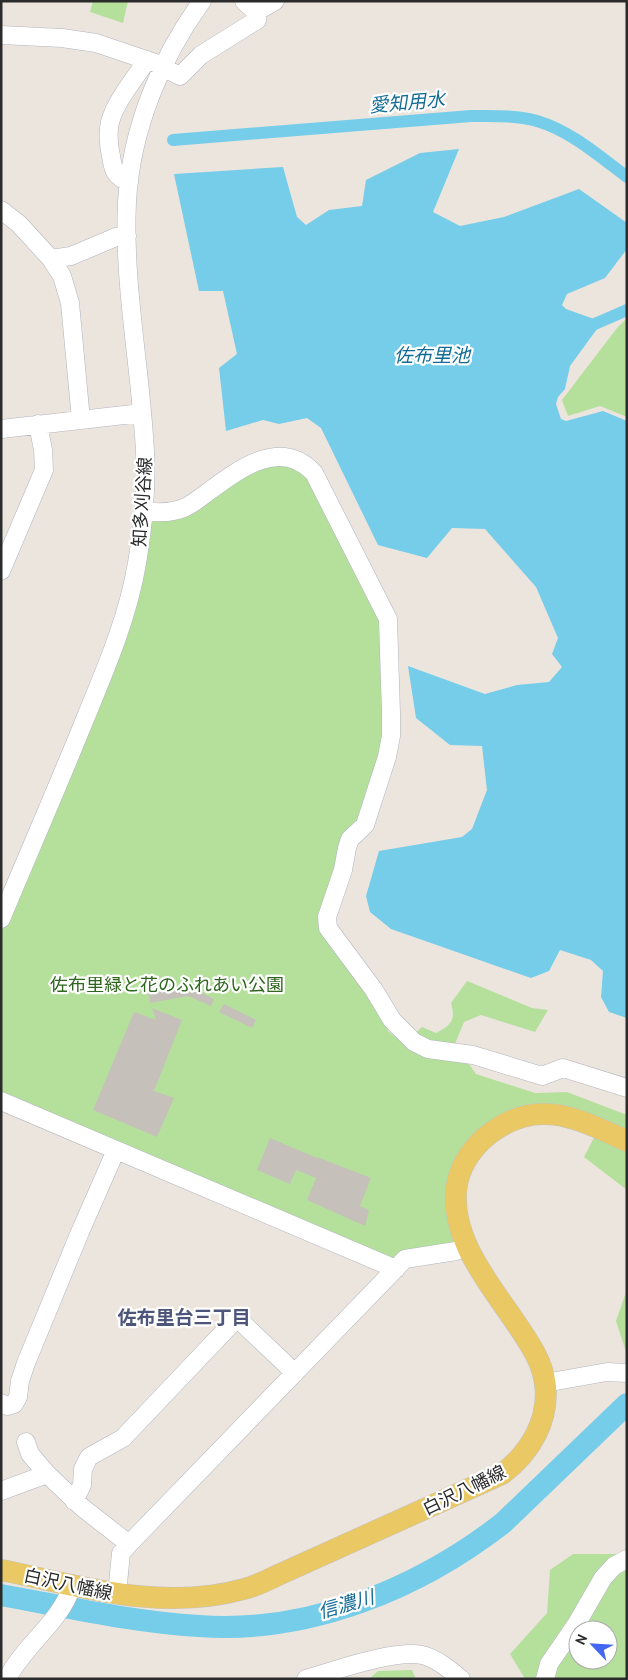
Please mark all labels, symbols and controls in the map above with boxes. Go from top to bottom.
water label: 愛知用水 [368,87,448,117]
water label: 佐布里池 [394,343,472,367]
street label: 知多刈谷線 [127,456,157,548]
park label: 佐布里緑と花のふれあい公園 [50,973,284,996]
district label: 佐布里台三丁目 [117,1305,251,1329]
street label: 白沢八幡線 [419,1460,509,1520]
street label: 白沢八幡線 [22,1563,114,1605]
water label: 信濃川 [315,1584,379,1623]
north arrow [568,1620,618,1670]
text: N [571,1632,591,1647]

